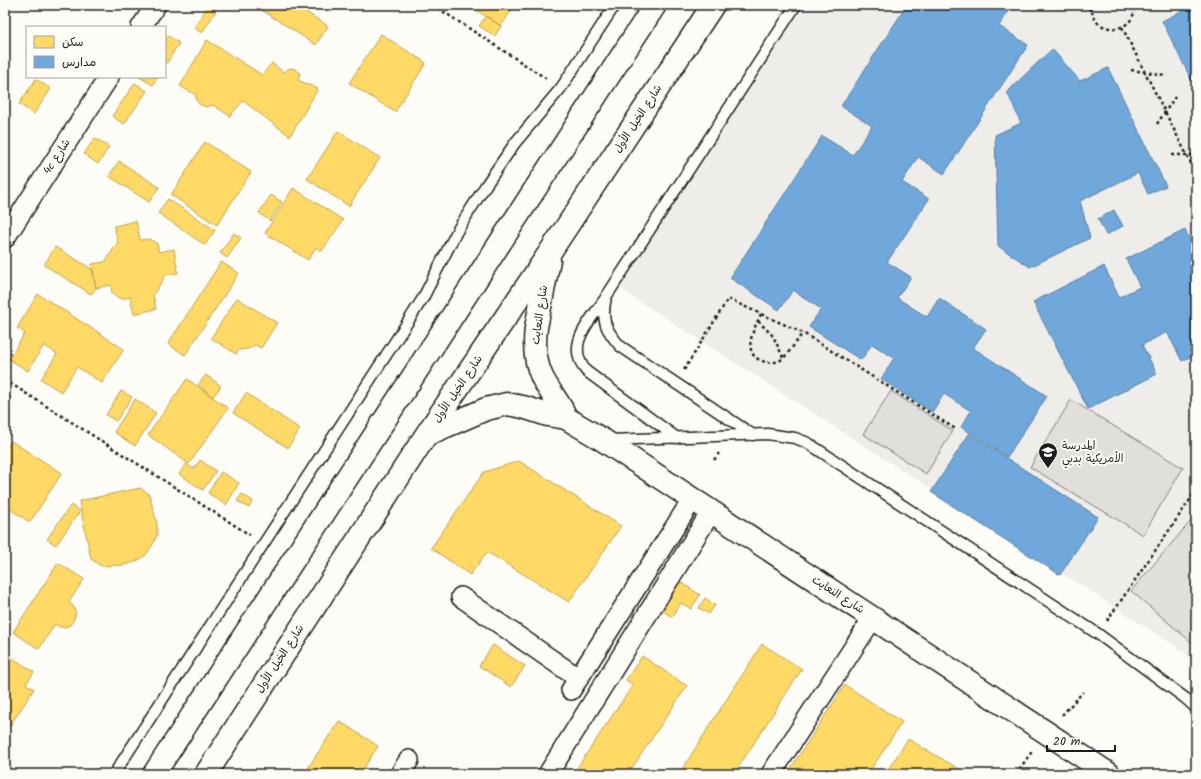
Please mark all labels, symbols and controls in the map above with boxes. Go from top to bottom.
legend [26,26,166,78]
text: سكن [62,33,84,52]
text: مدارس [62,53,96,72]
street label: شارع الخيل الأول [609,81,667,157]
street label: 4c شارع [39,136,75,178]
street label: شارع النعايت [527,284,553,346]
street label: شارع الخيل الأول [429,351,487,427]
place label: المدرسة الأمريكية بدبي [1062,437,1123,469]
school or university icon: المدرسة الأمريكية بدبي [1037,441,1059,469]
street label: شارع النعايت [808,571,868,619]
street label: شارع الخيل الأول [251,621,309,697]
scale bar [1047,727,1115,753]
text: 20 m [1053,732,1081,751]

